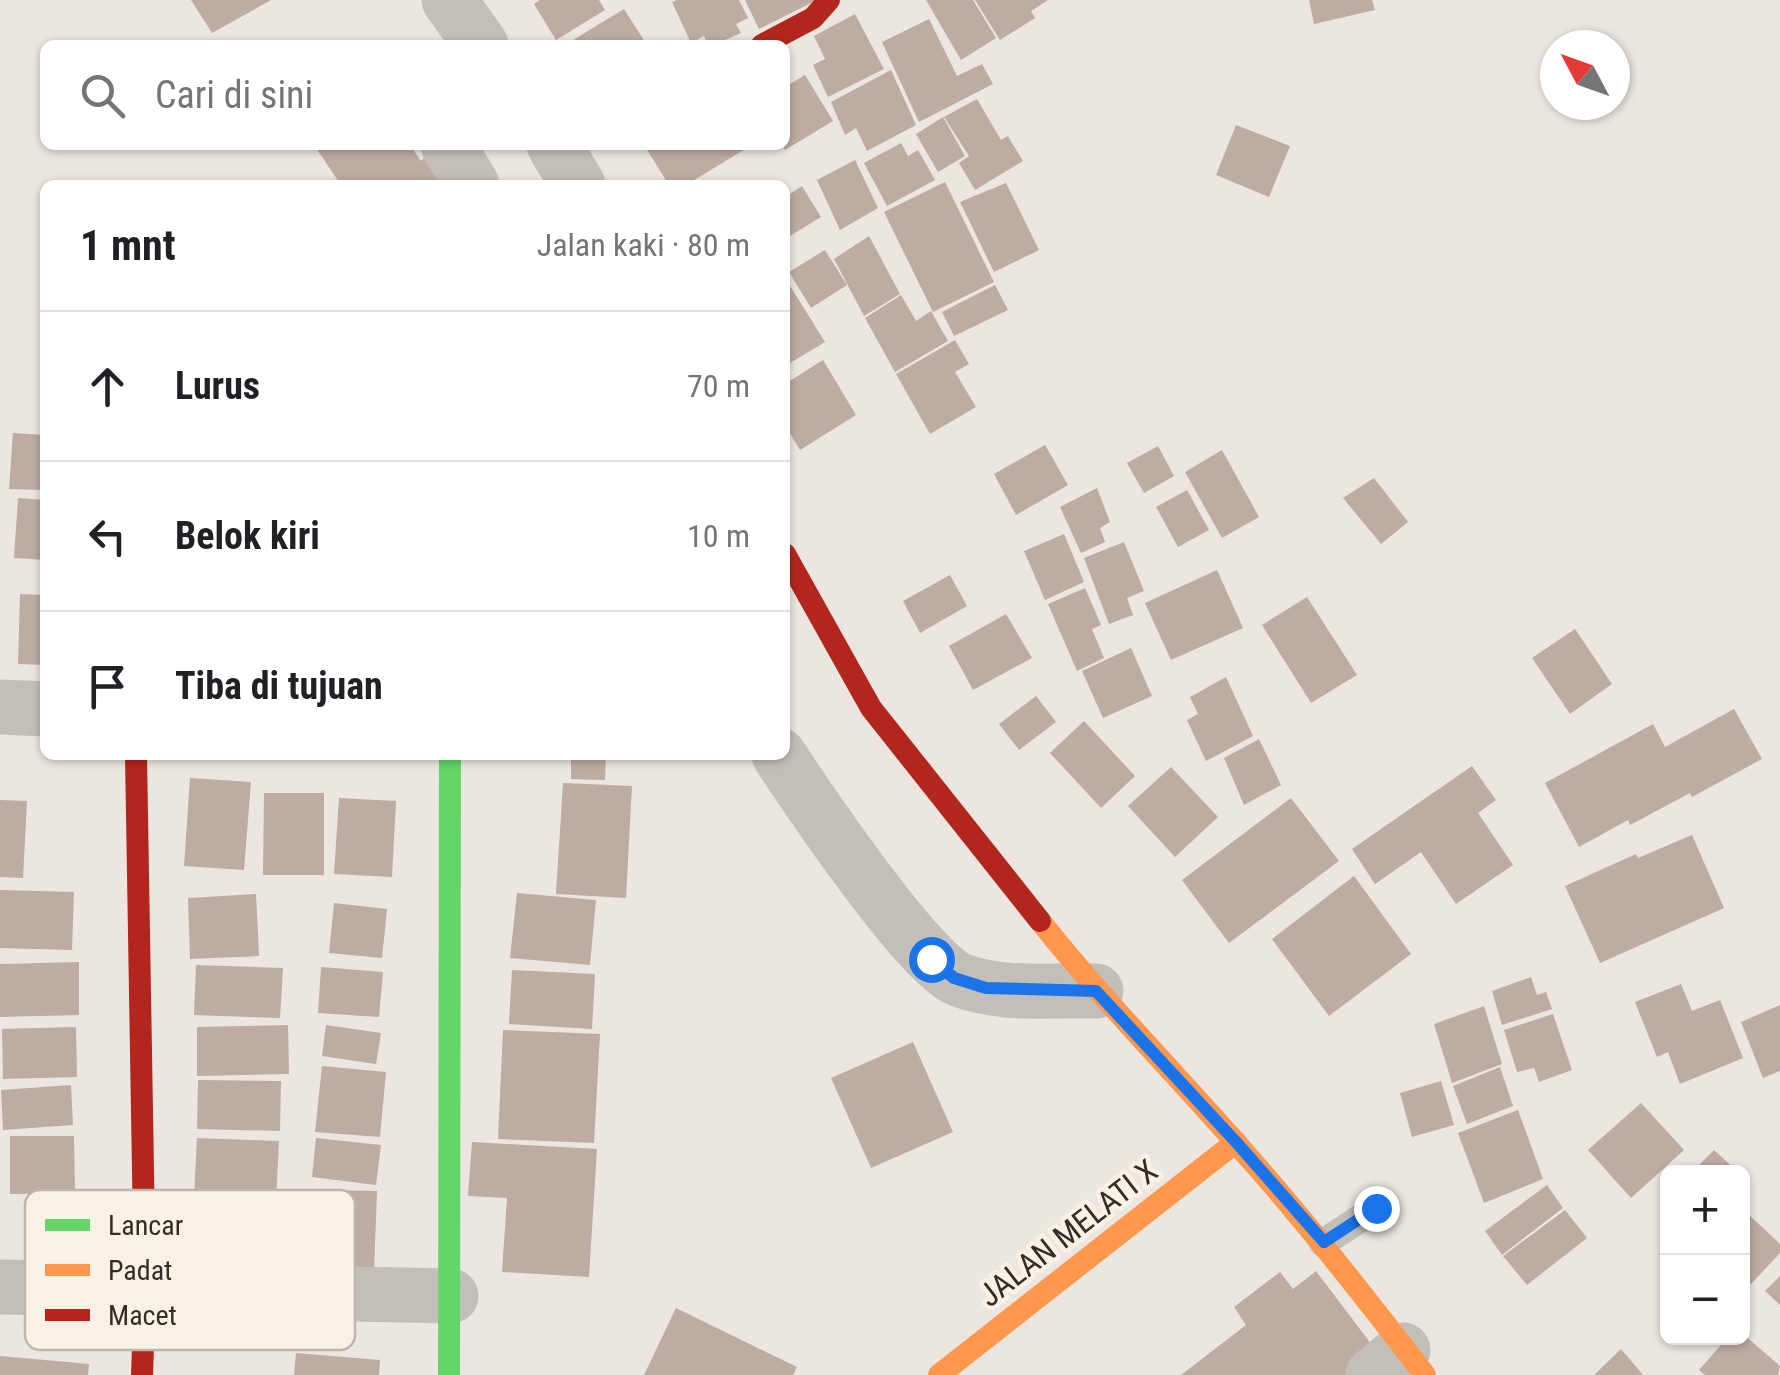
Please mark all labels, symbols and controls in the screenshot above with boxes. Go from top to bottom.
north arrow [1540,30,1630,120]
search box [40,40,790,150]
icon: search [75,68,130,123]
text: Cari di sini [155,73,313,117]
text: 1 mnt [80,221,176,270]
text: Jalan kaki · 80 m [537,226,750,264]
icon: ahead [80,359,135,414]
text: Lurus [175,364,260,408]
text: 70 m [687,367,750,405]
icon: left [80,509,135,564]
text: Belok kiri [175,514,320,558]
text: 10 m [687,517,750,555]
icon: arrive [80,659,135,714]
text: Tiba di tujuan [175,664,383,708]
route start [909,937,955,983]
street label: JALAN MELATI X [971,1151,1165,1315]
map controls [1660,1165,1750,1345]
button: + [1660,1165,1750,1255]
route end [1354,1186,1400,1232]
legend [25,1190,355,1350]
text: Lancar [108,1209,183,1242]
text: Padat [108,1254,172,1287]
button: − [1660,1255,1750,1345]
text: Macet [108,1299,177,1332]

